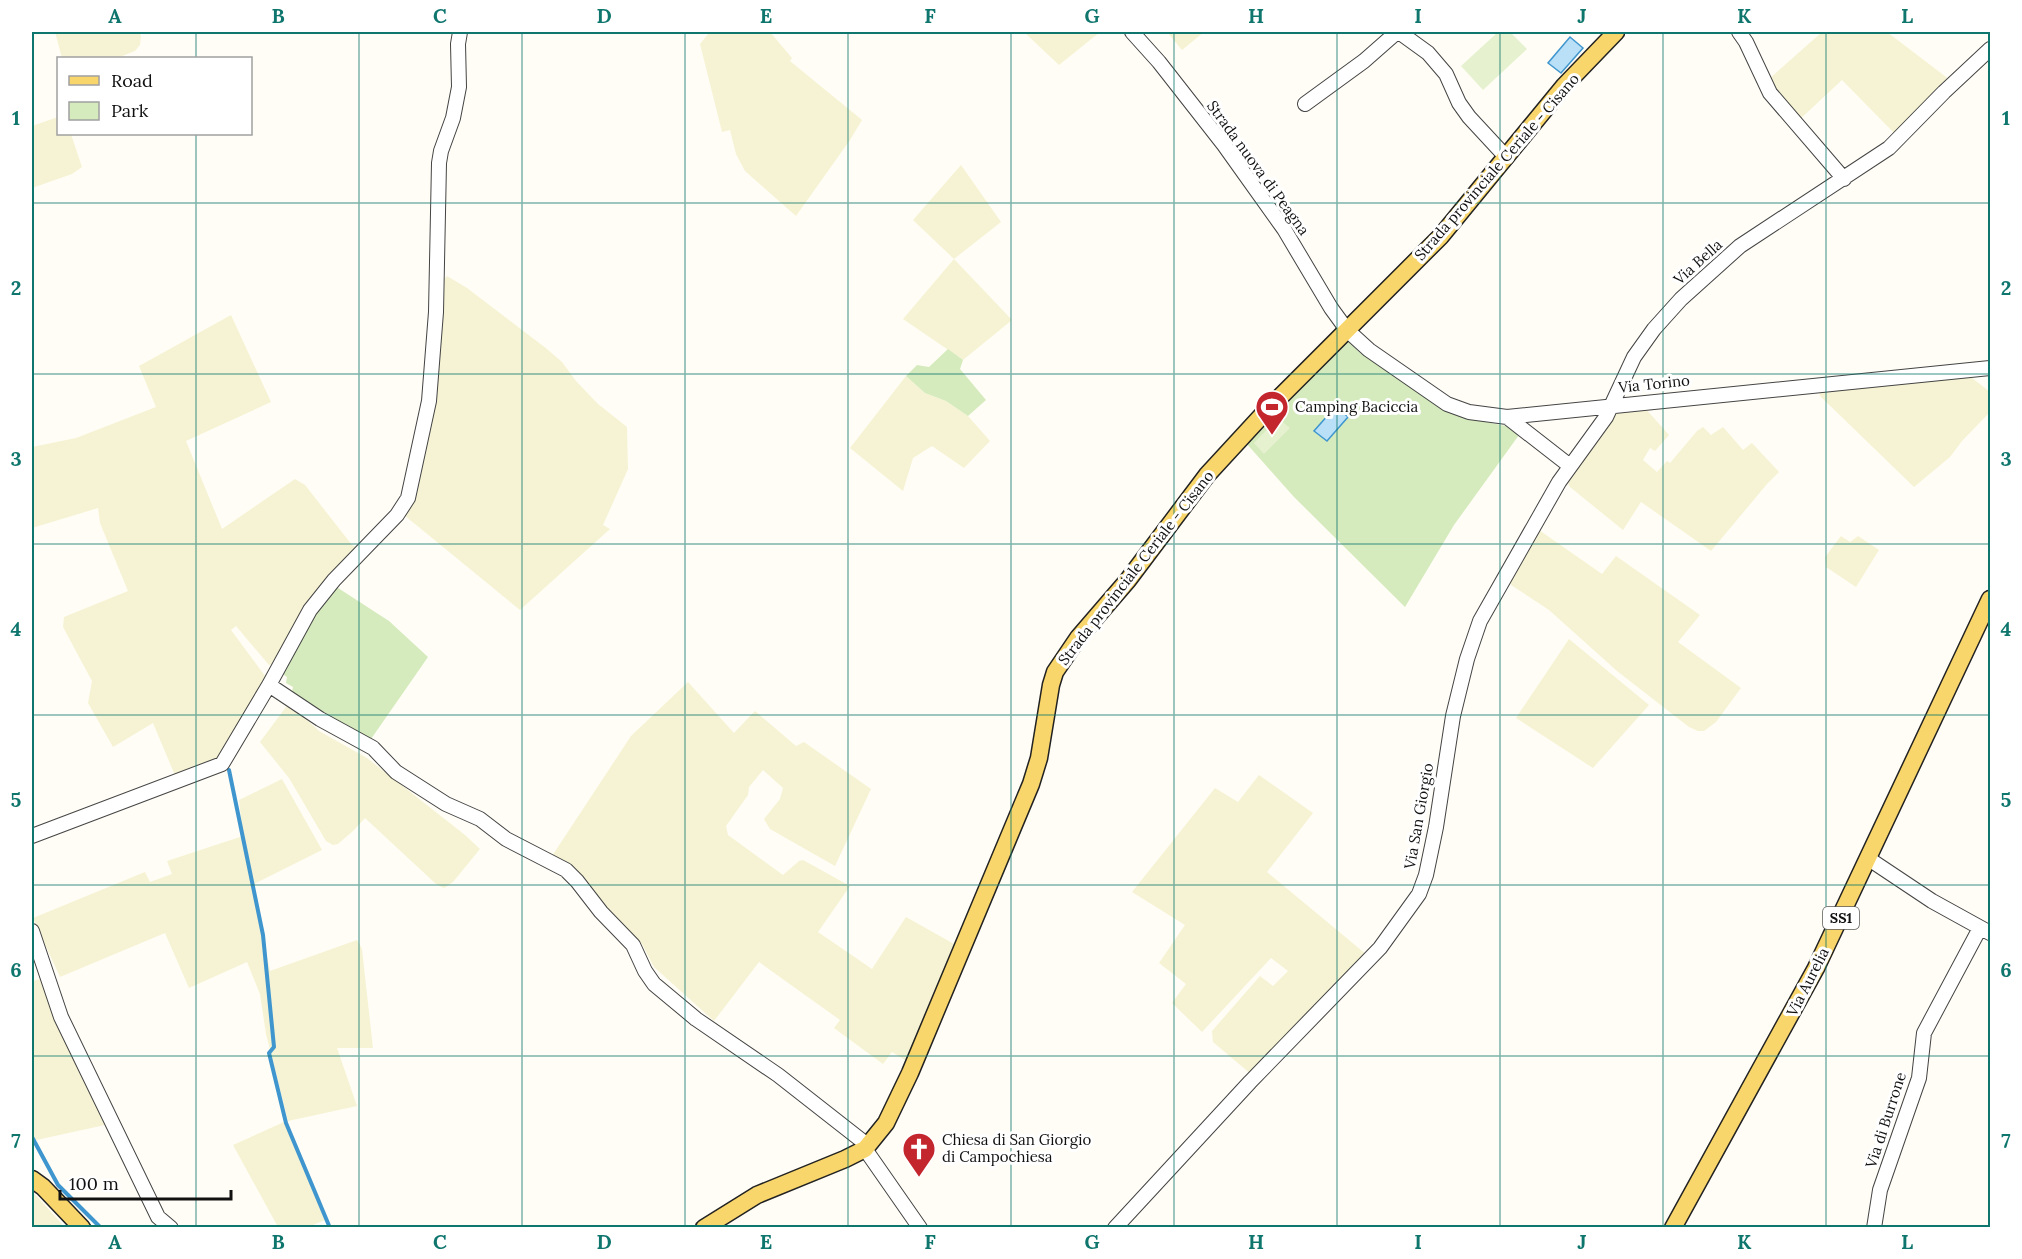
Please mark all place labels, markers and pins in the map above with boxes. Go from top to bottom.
sports icon: Camping Baciccia [1254,389,1290,436]
place label: Camping Baciccia [1295,397,1419,416]
place label: Chiesa di San Giorgio di Campochiesa [942,1130,1092,1166]
church icon: Chiesa di San Giorgio di Campochiesa [901,1131,937,1178]

